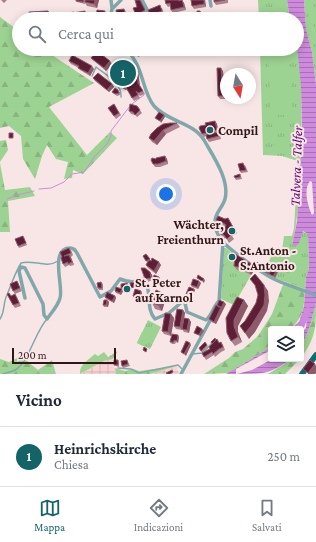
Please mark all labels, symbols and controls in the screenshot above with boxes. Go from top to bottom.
search box [12,12,304,56]
icon: search [26,23,48,45]
text: Cerca qui [58,26,114,42]
pin: 1 [110,58,136,88]
north arrow [220,68,256,104]
place label: Compil [218,123,259,138]
water label: Talvera - Talfer [287,124,305,206]
marker: Compil [205,125,215,135]
your location [156,184,176,204]
place label: Wächter, Freienthurn [157,217,225,247]
marker: Wächter, Freienthurn [227,226,237,236]
place label: St.Anton - S.Antonio [240,243,296,273]
marker: St.Anton - S.Antonio [227,252,237,262]
place label: St. Peter auf Karnol [135,275,193,305]
marker: St. Peter auf Karnol [122,284,132,294]
map controls [268,326,304,362]
button: layers [268,326,304,362]
scale bar [12,346,116,365]
text: 200 m [18,349,47,361]
text: Vicino [16,391,62,410]
text: Heinrichskirche [54,441,156,457]
text: 1 [27,449,31,464]
text: 250 m [267,449,300,464]
text: Chiesa [54,457,89,472]
tab: Mappa [34,497,65,533]
tab: Indicazioni [134,497,183,533]
tab: Salvati [252,497,282,533]

